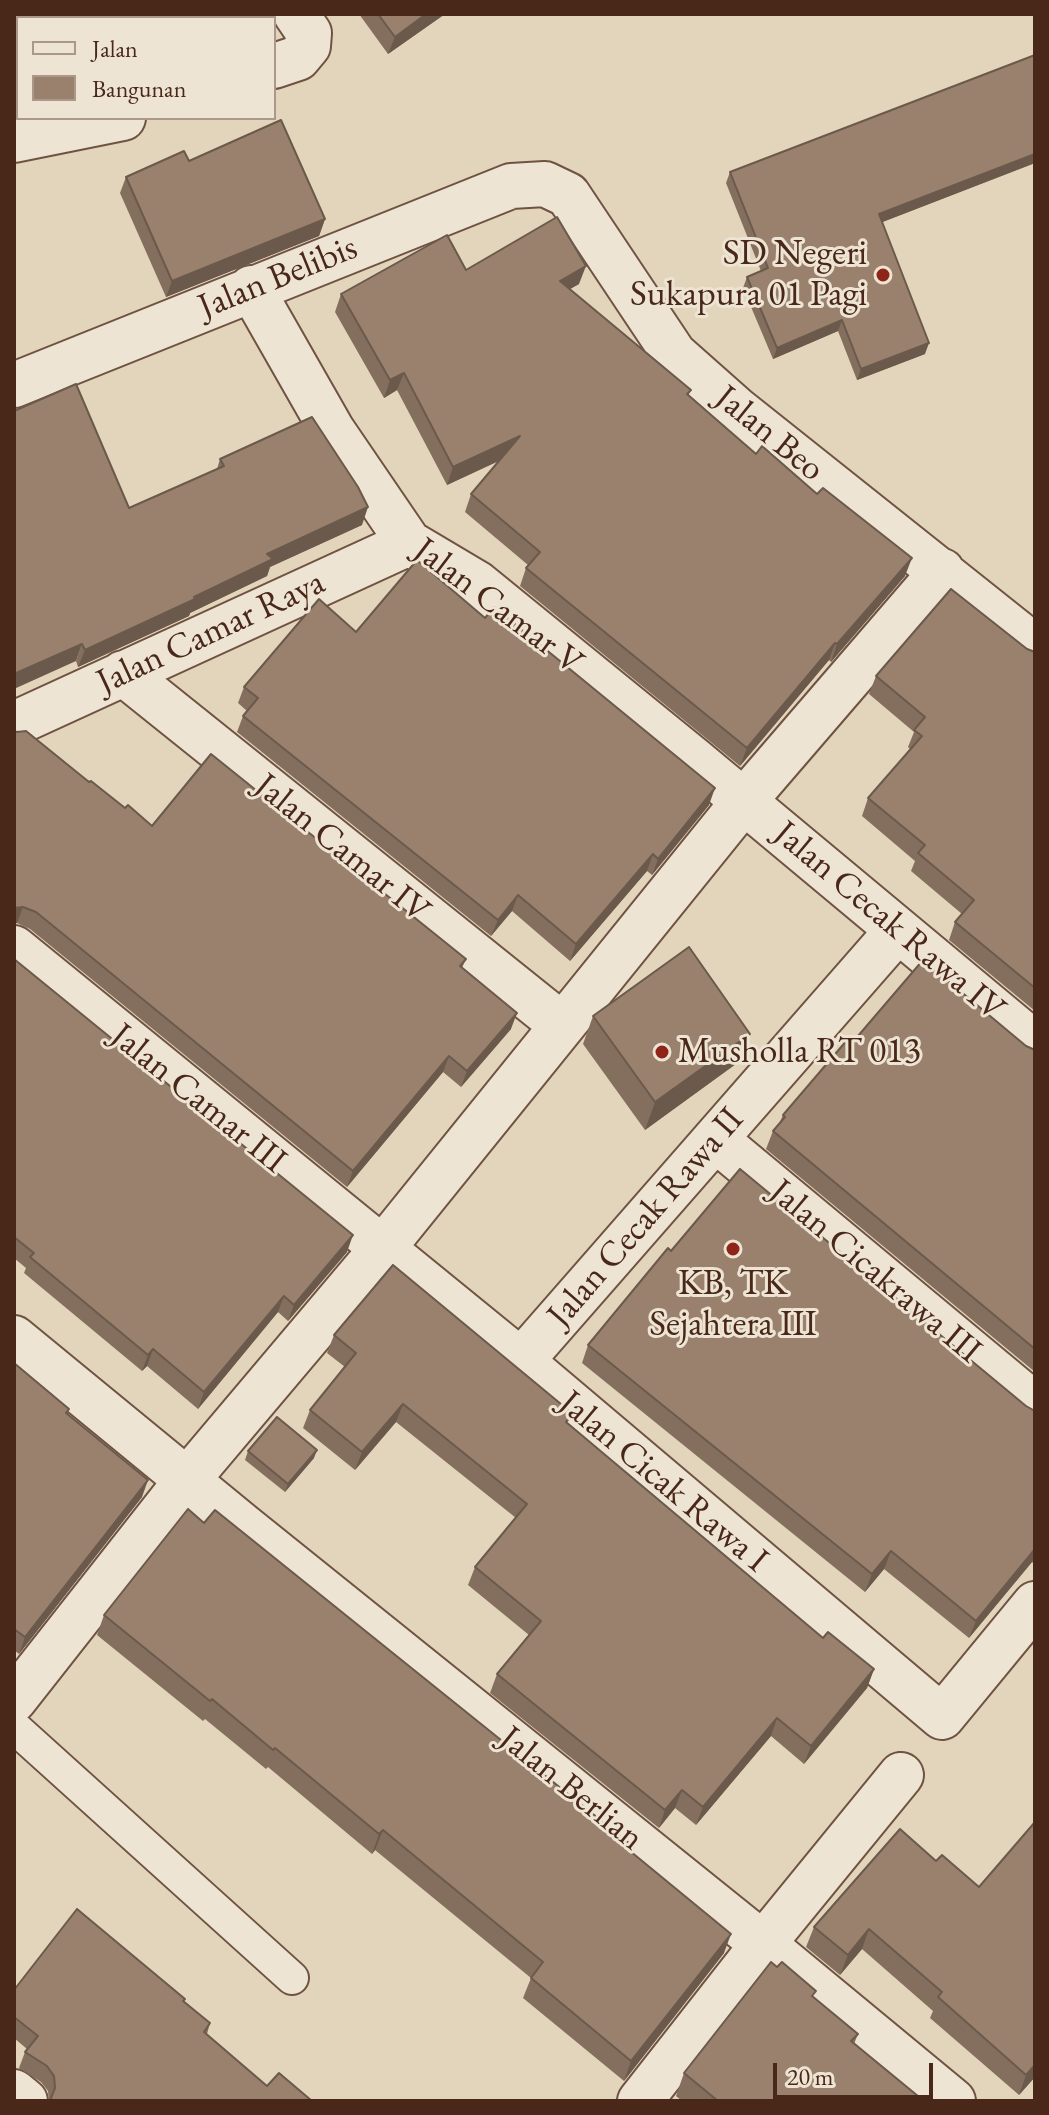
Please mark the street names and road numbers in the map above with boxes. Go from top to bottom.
street label: Jalan Belibis [192,227,364,329]
street label: Jalan Beo [705,377,833,491]
street label: Jalan Camar V [405,529,591,685]
street label: Jalan Camar Raya [90,561,332,705]
street label: Jalan Camar IV [245,765,439,933]
street label: Jalan Cecak Rawa IV [764,813,1014,1031]
street label: Jalan Camar III [101,1015,295,1183]
street label: Jalan Cecak Rawa II [539,1099,753,1337]
street label: Jalan Cicakrawa III [760,1171,990,1373]
street label: Jalan Cicak Rawa I [550,1382,776,1582]
street label: Jalan Berlian [490,1718,652,1860]

